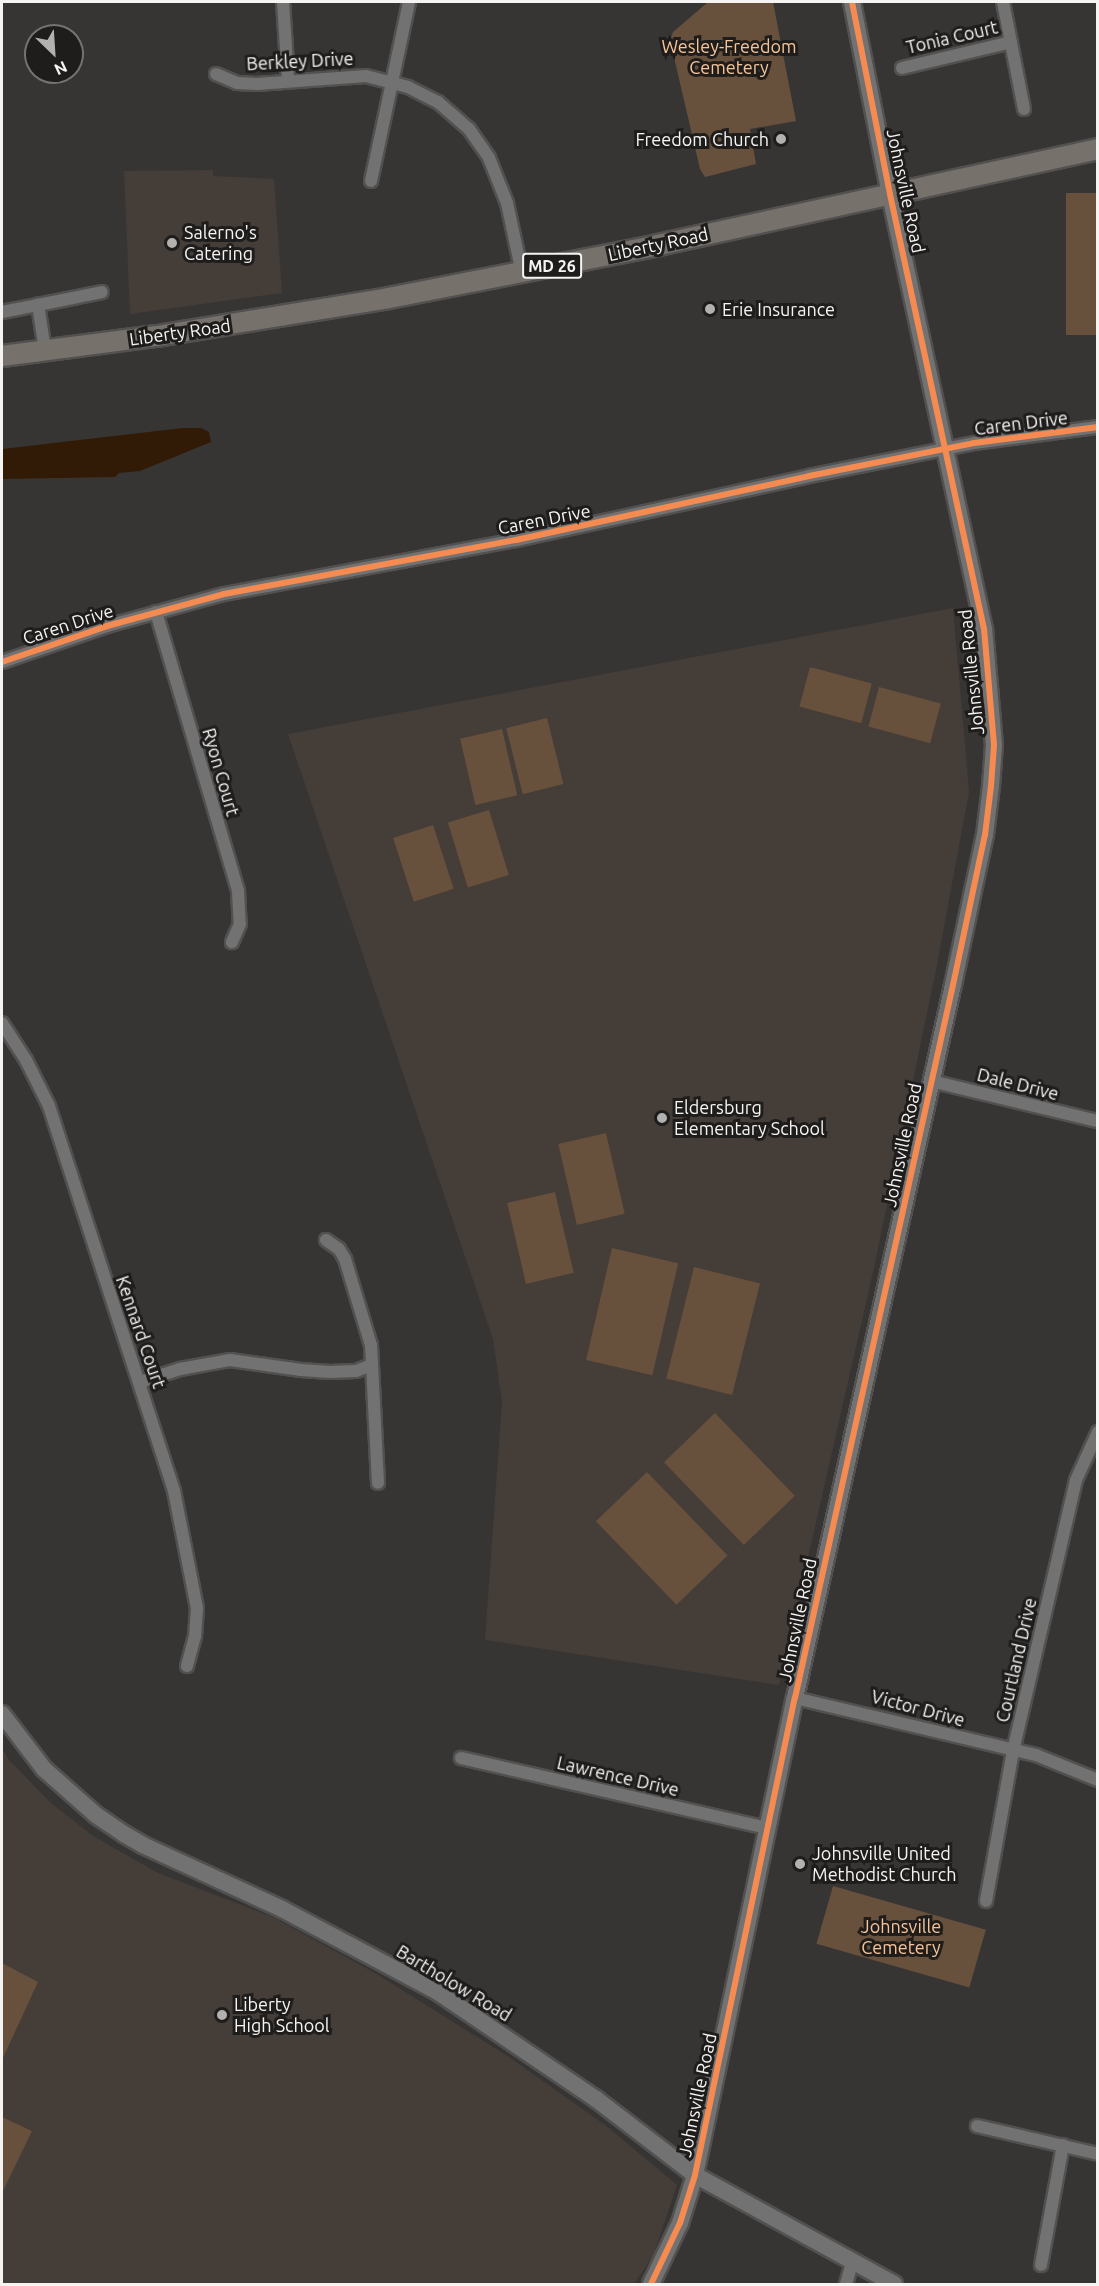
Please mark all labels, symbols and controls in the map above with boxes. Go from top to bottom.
street label: Tonia Court [904,16,1000,58]
north arrow [24,24,84,84]
park label: Wesley-Freedom Cemetery [661,36,797,78]
street label: Berkley Drive [246,47,354,75]
text: N [52,58,70,79]
street label: Johnsville Road [882,127,930,255]
place label: Freedom Church [635,128,769,150]
marker: Freedom Church [774,132,788,146]
place label: Salerno's Catering [184,222,257,264]
street label: Liberty Road [606,223,710,265]
marker: Salerno's Catering [165,236,179,250]
road number: MD 26 [522,253,582,279]
place label: Erie Insurance [722,298,835,320]
marker: Erie Insurance [703,302,717,316]
street label: Liberty Road [128,314,232,350]
street label: Caren Drive [973,407,1069,439]
street label: Caren Drive [496,499,592,539]
street label: Caren Drive [20,599,116,649]
street label: Johnsville Road [954,608,988,736]
street label: Ryon Court [198,726,244,818]
street label: Dale Drive [975,1063,1061,1105]
street label: Johnsville Road [878,1081,926,1209]
place label: Eldersburg Elementary School [674,1097,825,1140]
marker: Eldersburg Elementary School [655,1111,669,1125]
street label: Kennard Court [112,1273,170,1391]
street label: Johnsville Road [773,1556,821,1684]
street label: Courtland Drive [991,1596,1041,1724]
street label: Victor Drive [869,1685,967,1731]
street label: Lawrence Drive [555,1751,681,1801]
place label: Johnsville United Methodist Church [812,1843,956,1886]
marker: Johnsville United Methodist Church [793,1857,807,1871]
park label: Johnsville Cemetery [861,1916,941,1958]
street label: Bartholow Road [393,1940,515,2026]
place label: Liberty High School [234,1994,330,2036]
marker: Liberty High School [215,2008,229,2022]
street label: Johnsville Road [673,2031,721,2159]

